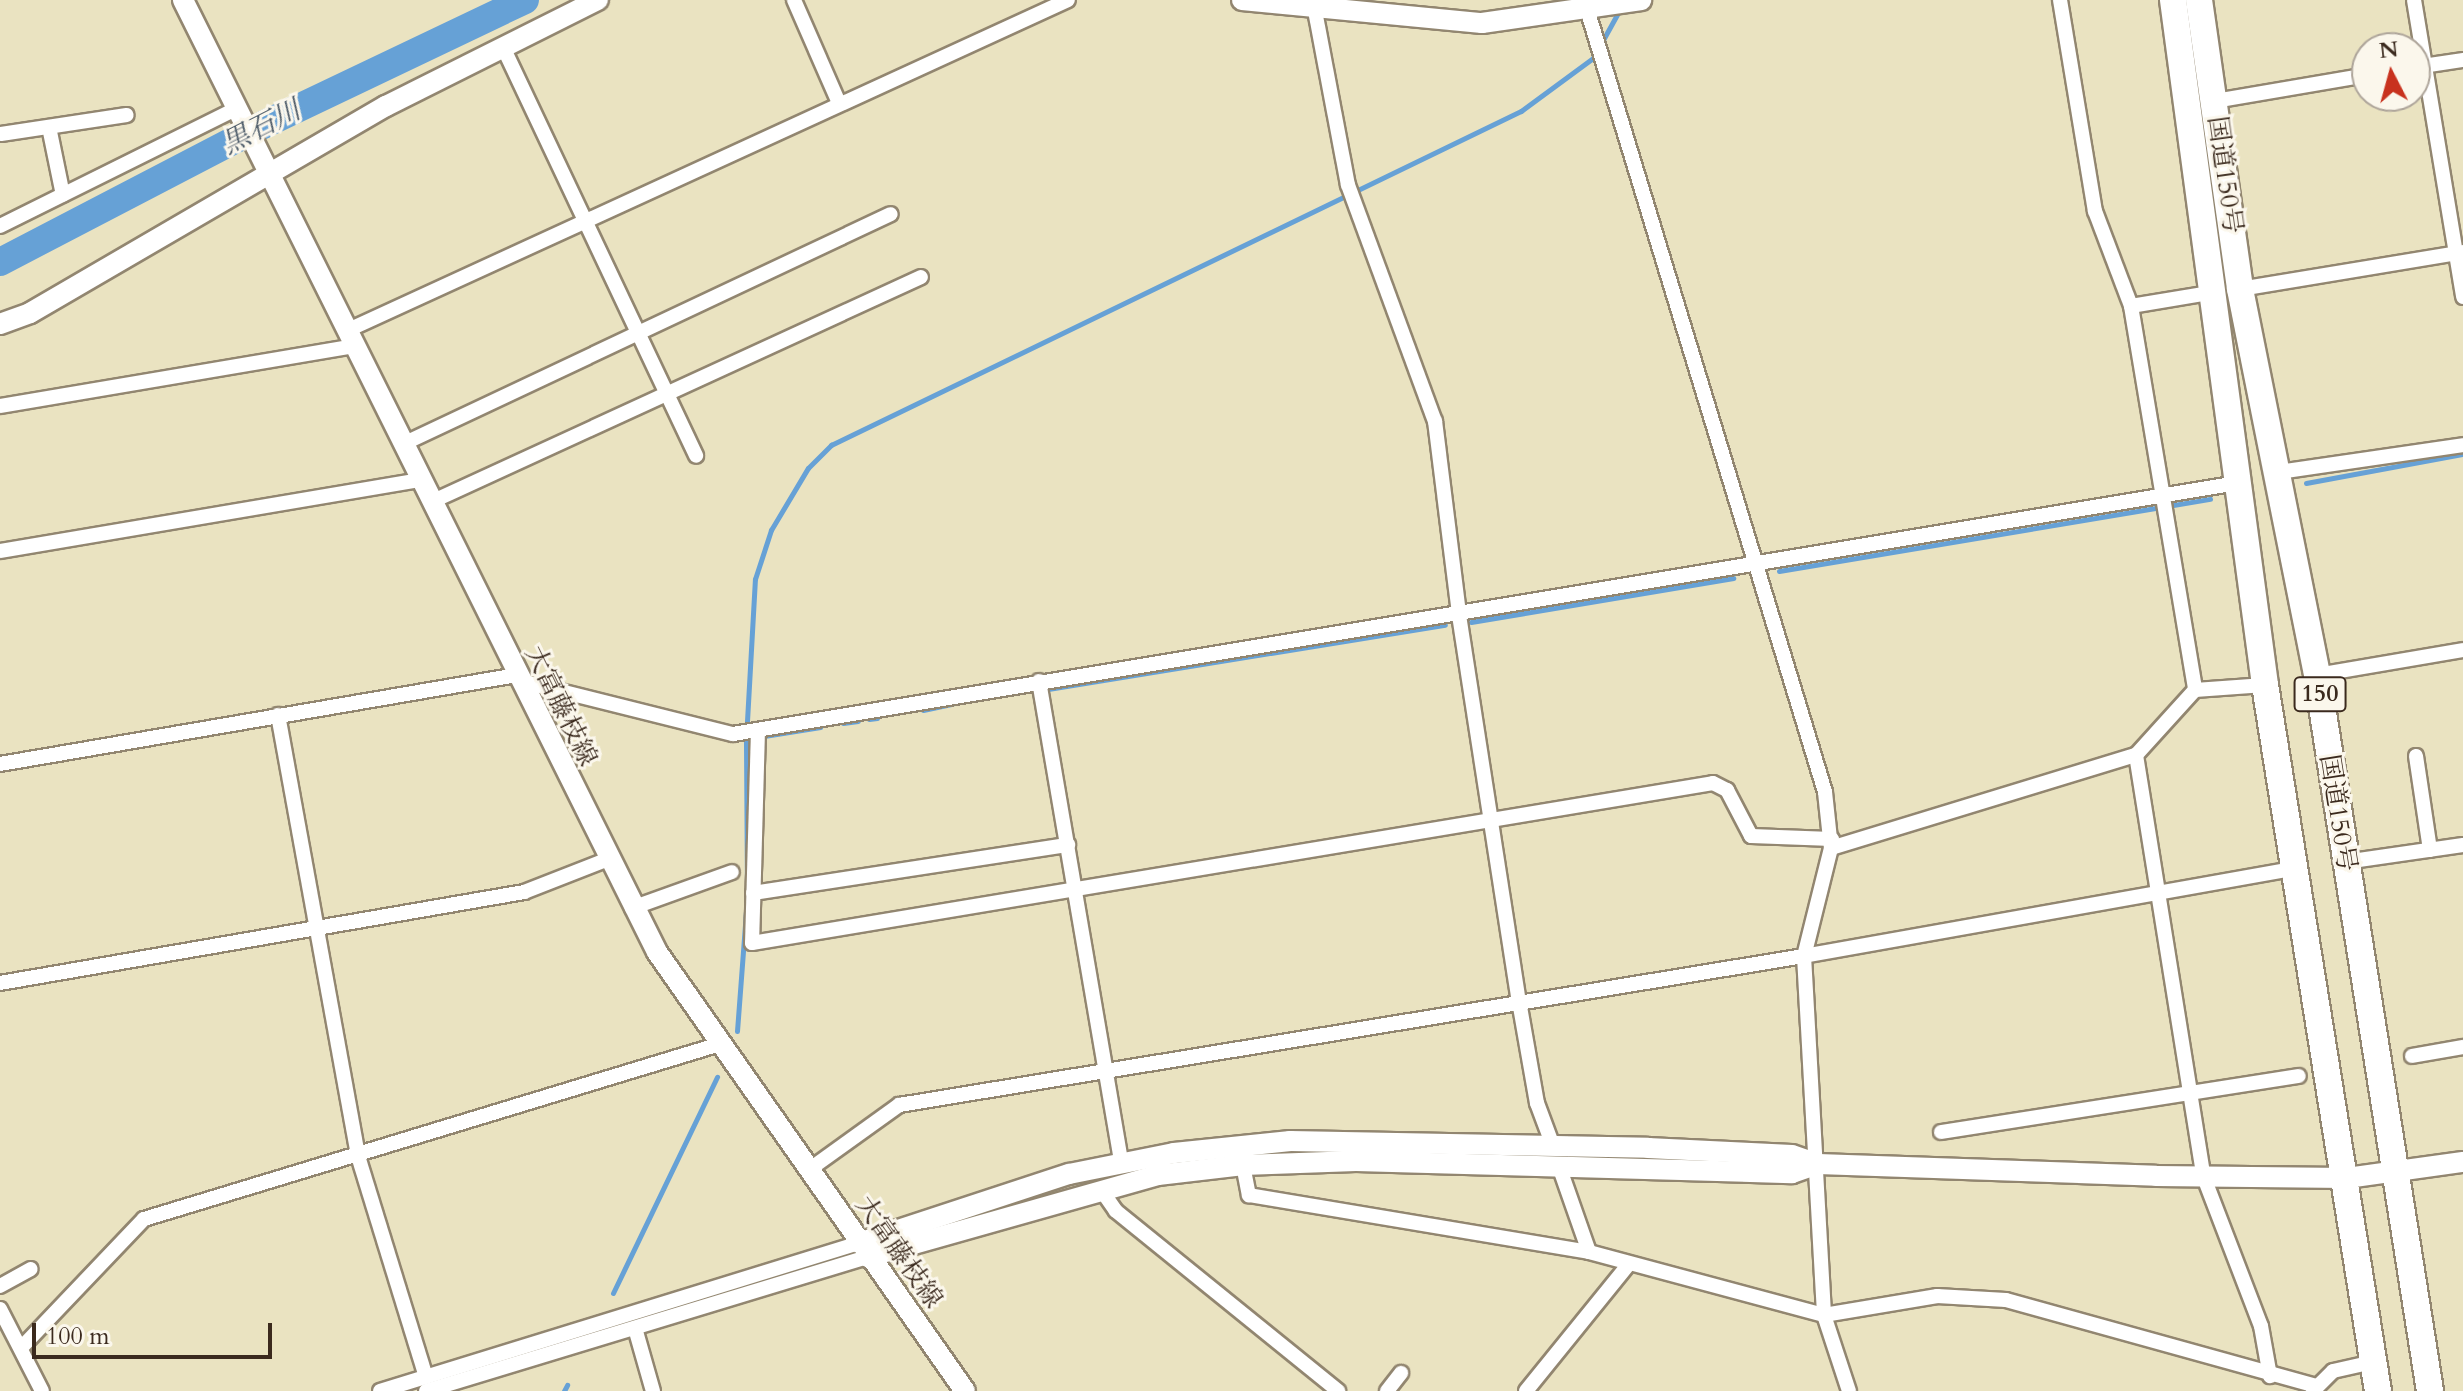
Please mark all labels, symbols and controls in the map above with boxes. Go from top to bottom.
north arrow [2351,32,2431,112]
text: N [2378,34,2400,66]
water label: 黒石川 [216,93,306,161]
street label: 国道150号 [2201,114,2249,236]
street label: 大富藤枝線 [518,641,604,771]
road number: 150 [2292,674,2348,714]
street label: 国道150号 [2313,752,2363,874]
street label: 大富藤枝線 [849,1190,949,1314]
scale bar [36,1307,276,1357]
text: 100 m [46,1320,110,1353]

